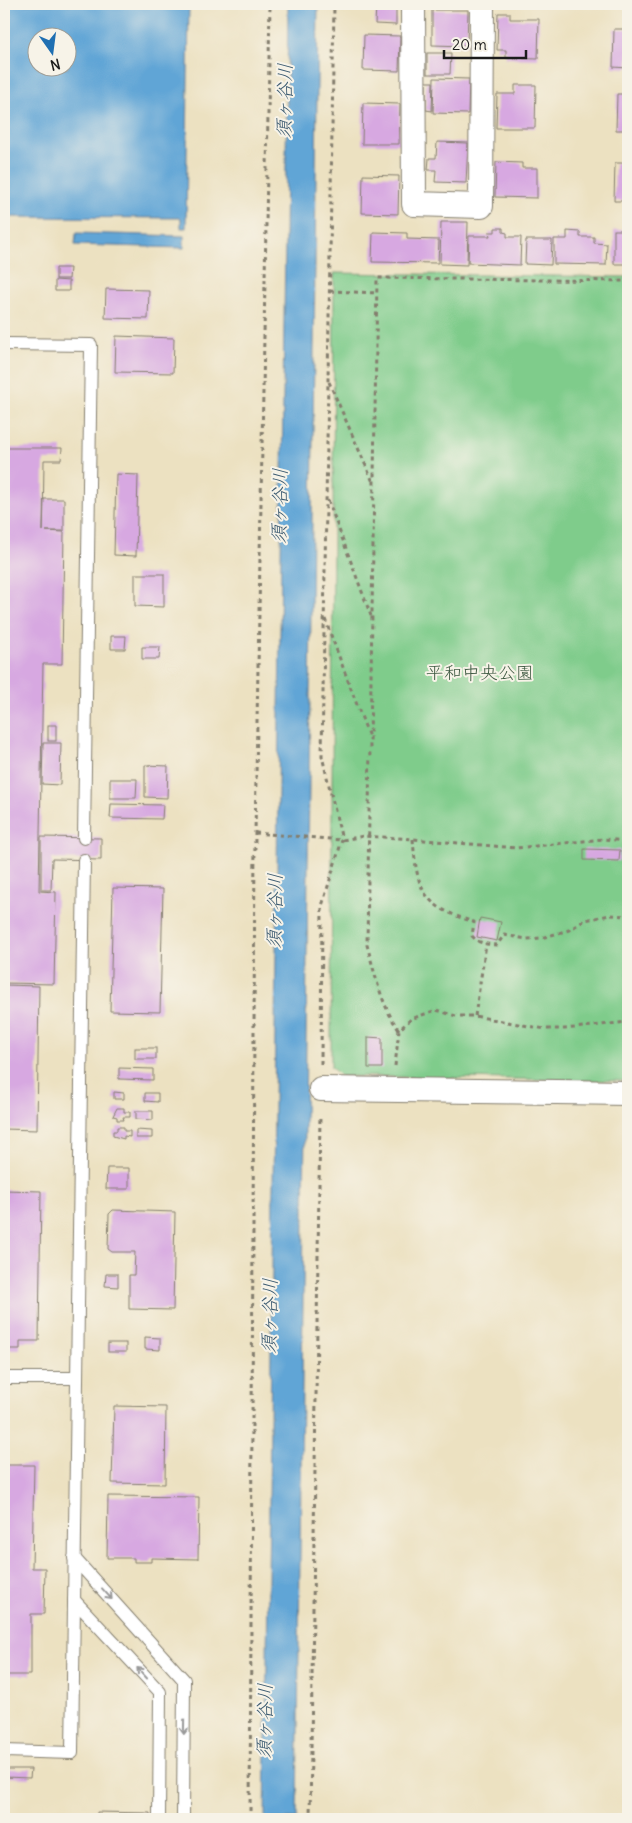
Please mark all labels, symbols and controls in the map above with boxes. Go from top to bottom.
north arrow [28,28,78,78]
scale bar [444,28,527,60]
text: 20 m [452,35,487,54]
text: N [48,55,62,75]
water label: 須ヶ谷川 [271,63,297,139]
water label: 須ヶ谷川 [266,468,292,544]
park label: 平和中央公園 [426,661,534,684]
water label: 須ヶ谷川 [261,873,287,949]
water label: 須ヶ谷川 [256,1278,282,1354]
one-way arrow [101,1587,113,1600]
one-way arrow [136,1666,148,1679]
water label: 須ヶ谷川 [251,1683,277,1759]
one-way arrow [179,1718,189,1735]

